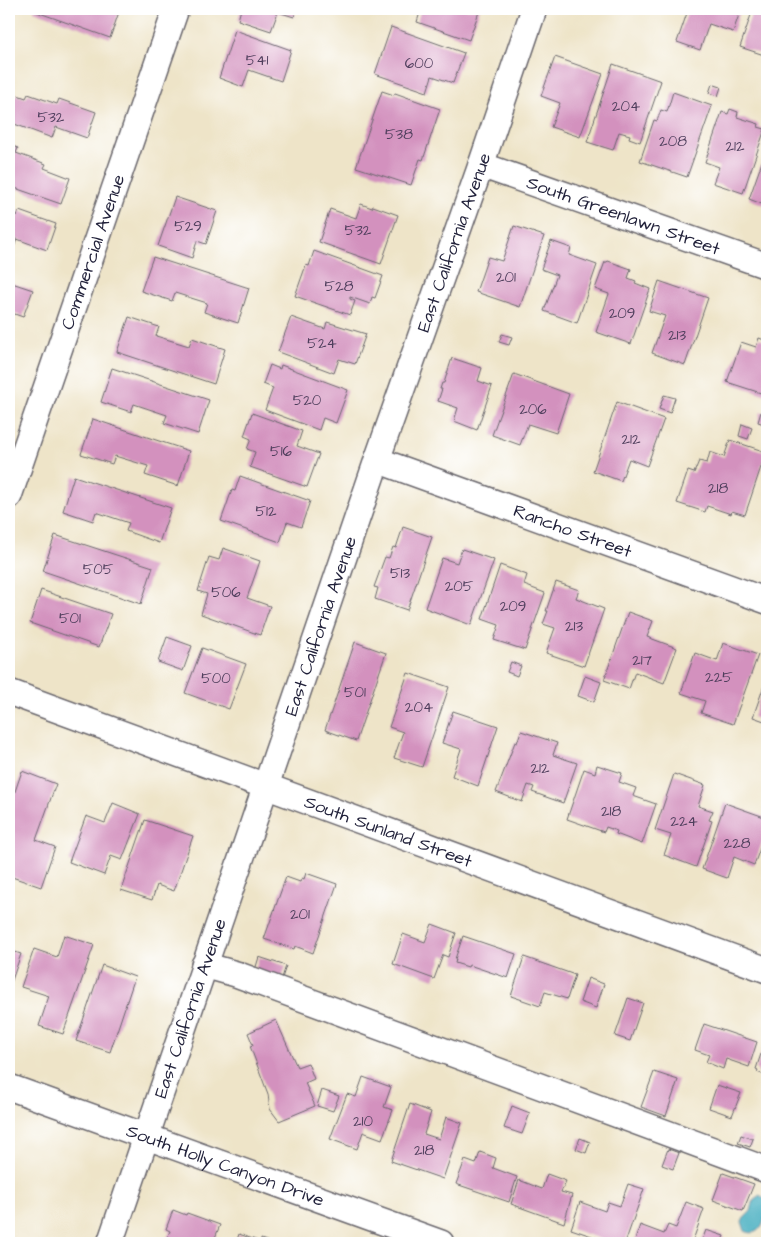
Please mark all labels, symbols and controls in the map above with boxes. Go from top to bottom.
house number: 541 [246,50,268,71]
house number: 600 [405,53,434,74]
house number: 204 [612,96,640,117]
house number: 532 [38,107,65,128]
house number: 538 [385,124,413,145]
house number: 208 [659,131,687,152]
house number: 212 [725,136,745,157]
street label: East California Avenue [411,149,497,335]
street label: South Greenlawn Street [523,170,724,262]
street label: Commercial Avenue [55,171,131,333]
house number: 529 [174,216,202,237]
house number: 532 [345,220,372,241]
house number: 201 [496,267,516,288]
house number: 528 [325,276,354,297]
house number: 209 [609,303,635,324]
house number: 213 [668,325,686,346]
house number: 524 [307,333,337,354]
house number: 520 [293,390,322,411]
house number: 206 [519,399,547,420]
house number: 212 [621,429,641,450]
house number: 516 [270,441,293,462]
house number: 218 [708,478,728,499]
street label: Rancho Street [510,498,636,564]
house number: 512 [255,501,277,522]
street label: East California Avenue [279,533,363,719]
house number: 505 [83,559,114,580]
house number: 513 [390,563,410,584]
house number: 205 [445,576,474,597]
house number: 506 [211,582,241,603]
house number: 209 [500,596,526,617]
house number: 501 [59,608,81,629]
house number: 213 [565,616,583,637]
house number: 217 [632,650,652,671]
house number: 225 [705,667,733,688]
house number: 500 [201,668,231,689]
house number: 501 [344,682,366,703]
house number: 204 [405,697,433,718]
house number: 212 [530,758,550,779]
street label: South Sunland Street [301,789,476,874]
house number: 218 [601,801,621,822]
house number: 224 [670,811,698,832]
house number: 228 [724,833,751,854]
house number: 201 [290,904,310,925]
street label: East California Avenue [148,915,233,1102]
house number: 210 [353,1111,374,1132]
street label: South Holly Canyon Drive [123,1118,328,1213]
house number: 218 [414,1140,434,1161]

